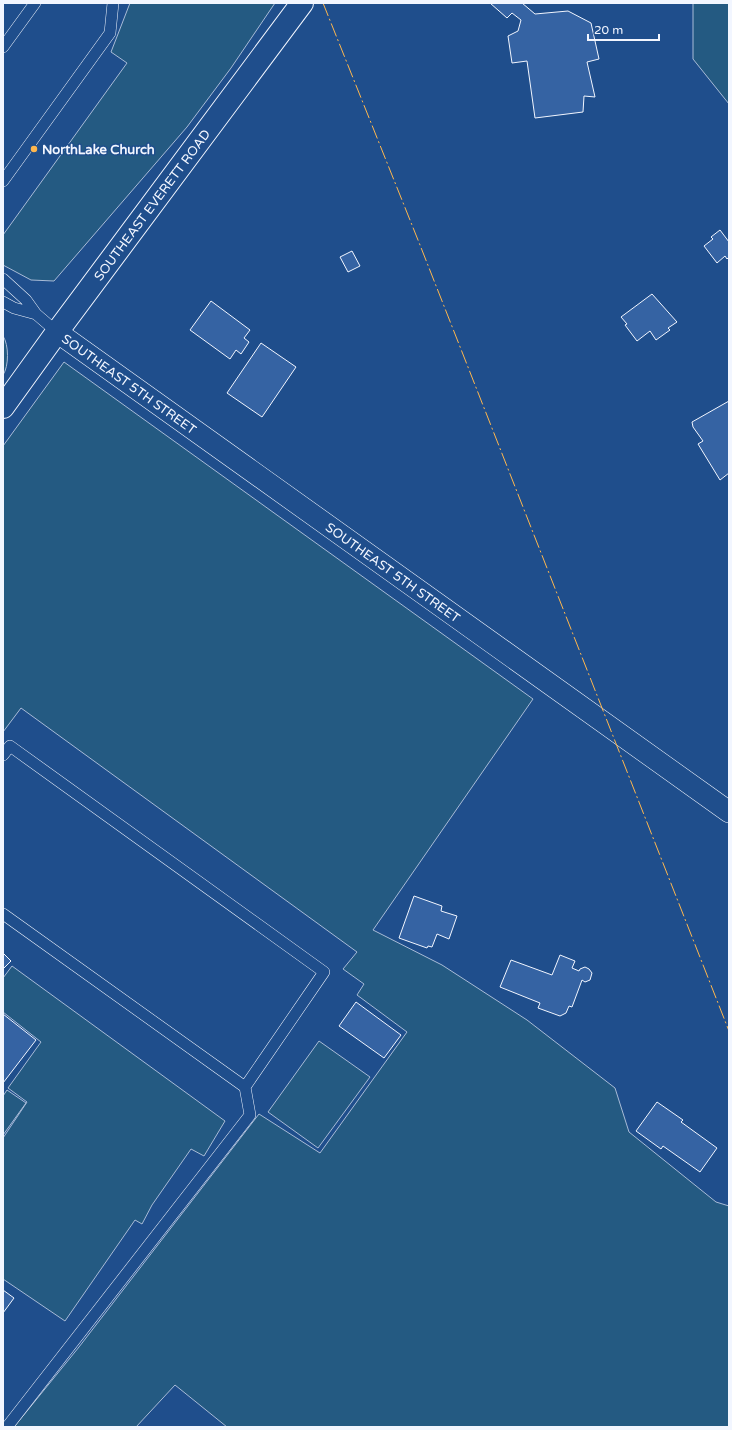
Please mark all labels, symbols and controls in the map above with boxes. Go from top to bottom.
scale bar [588,16,659,42]
text: 20 m [594,23,623,37]
street label: SOUTHEAST EVERETT ROAD [91,126,214,284]
place label: NorthLake Church [42,142,155,158]
marker: NorthLake Church [29,144,39,154]
street label: SOUTHEAST 5TH STREET [58,331,199,438]
street label: SOUTHEAST 5TH STREET [322,519,463,626]

